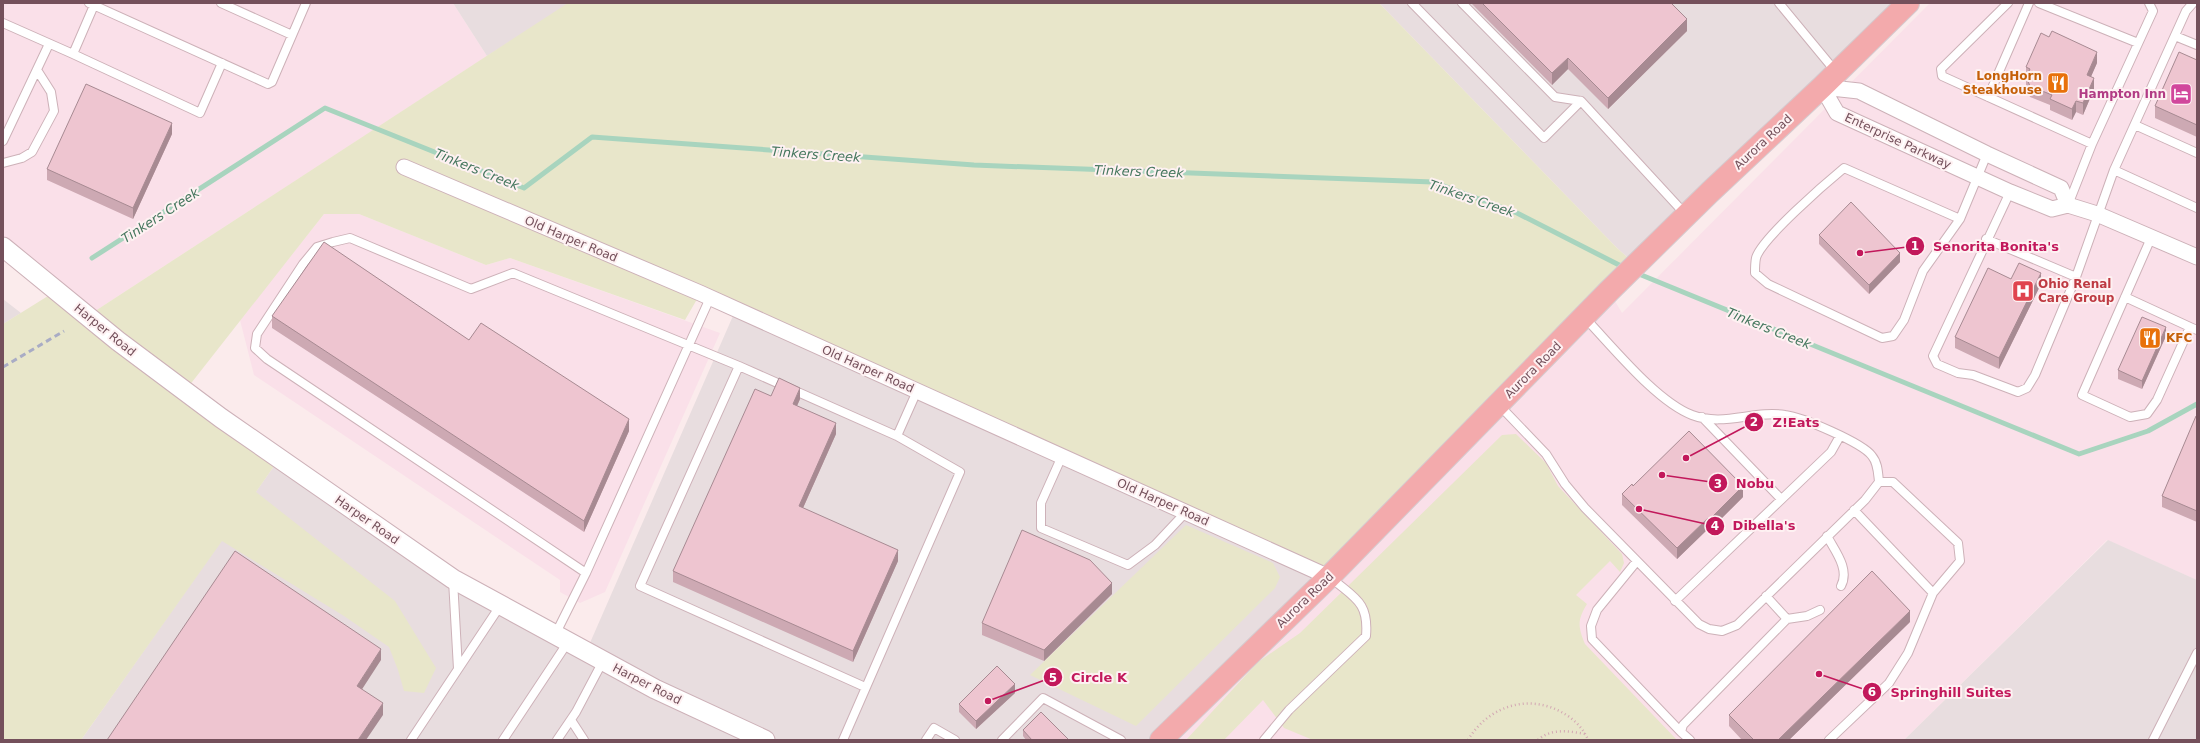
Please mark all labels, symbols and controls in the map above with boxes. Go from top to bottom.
place label: LongHorn Steakhouse [1963,69,2042,97]
restaurant icon: LongHorn Steakhouse [2045,70,2071,96]
hotel icon: Hampton Inn [2168,81,2194,107]
place label: Hampton Inn [2079,87,2166,101]
street label: Enterprise Parkway [1843,110,1953,172]
street label: Aurora Road [1731,112,1795,172]
water label: Tinkers Creek [771,144,862,165]
water label: Tinkers Creek [433,146,522,193]
water label: Tinkers Creek [1094,162,1184,181]
water label: Tinkers Creek [1427,177,1517,220]
water label: Tinkers Creek [119,184,202,246]
street label: Old Harper Road [523,213,619,265]
callout: Senorita Bonita's [1905,234,2067,259]
text: 1 [1911,239,1919,253]
text: Senorita Bonita's [1933,239,2059,254]
place label: Ohio Renal Care Group [2038,277,2115,305]
hospital icon: Ohio Renal Care Group [2010,278,2036,304]
street label: Harper Road [71,301,139,359]
water label: Tinkers Creek [1725,305,1814,352]
restaurant icon: KFC [2137,325,2163,351]
place label: KFC [2166,331,2192,345]
street label: Aurora Road [1502,339,1564,401]
street label: Old Harper Road [820,342,916,396]
callout: Z!Eats [1744,409,1827,434]
text: 2 [1750,415,1758,429]
text: Z!Eats [1773,415,1820,430]
callout: Nobu [1708,471,1782,496]
street label: Old Harper Road [1115,475,1211,529]
text: Nobu [1736,476,1774,491]
text: 3 [1714,477,1722,491]
street label: Harper Road [332,493,402,547]
callout: Dibella's [1705,513,1804,538]
text: Dibella's [1733,518,1796,533]
text: 4 [1711,519,1719,533]
street label: Aurora Road [1274,569,1336,631]
street label: Harper Road [610,661,684,707]
callout: Circle K [1043,665,1135,690]
text: Circle K [1071,670,1128,685]
text: 5 [1049,671,1057,685]
callout: Springhill Suites [1862,680,2019,705]
text: 6 [1868,685,1876,699]
text: Springhill Suites [1890,685,2012,700]

